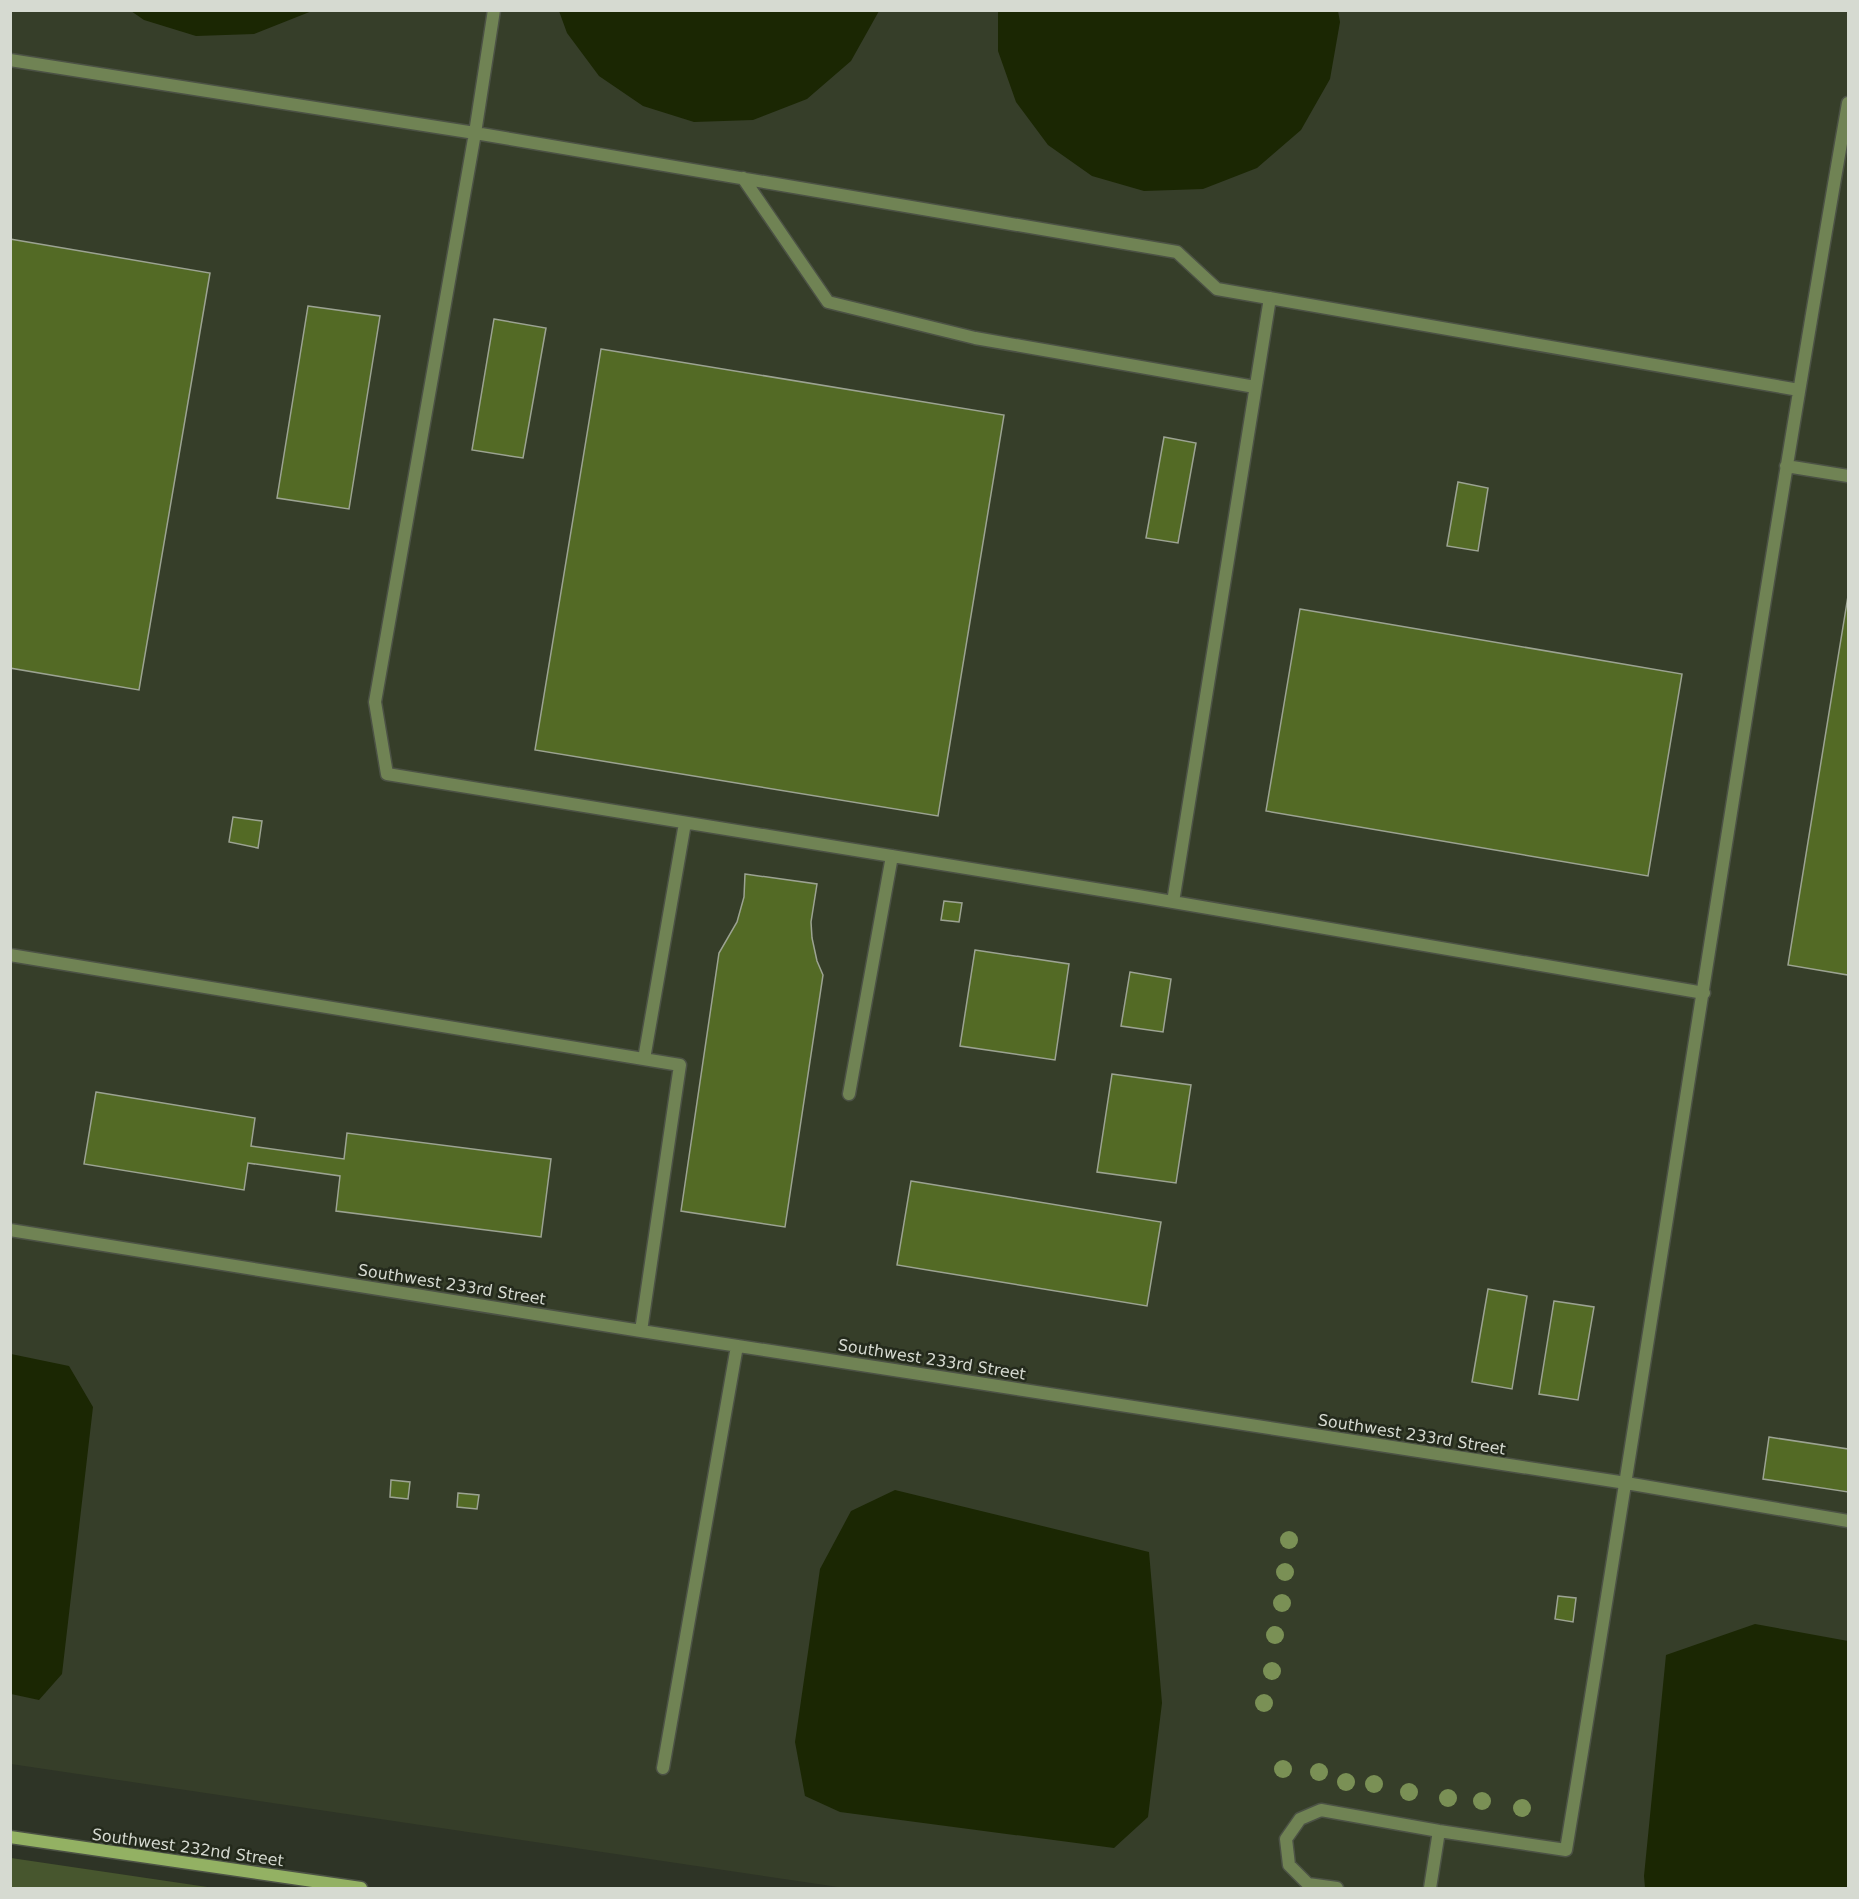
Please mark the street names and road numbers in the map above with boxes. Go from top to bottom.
street label: Southwest 233rd Street [357,1260,547,1309]
street label: Southwest 233rd Street [837,1335,1027,1384]
street label: Southwest 233rd Street [1317,1410,1507,1459]
street label: Southwest 232nd Street [91,1825,285,1870]

